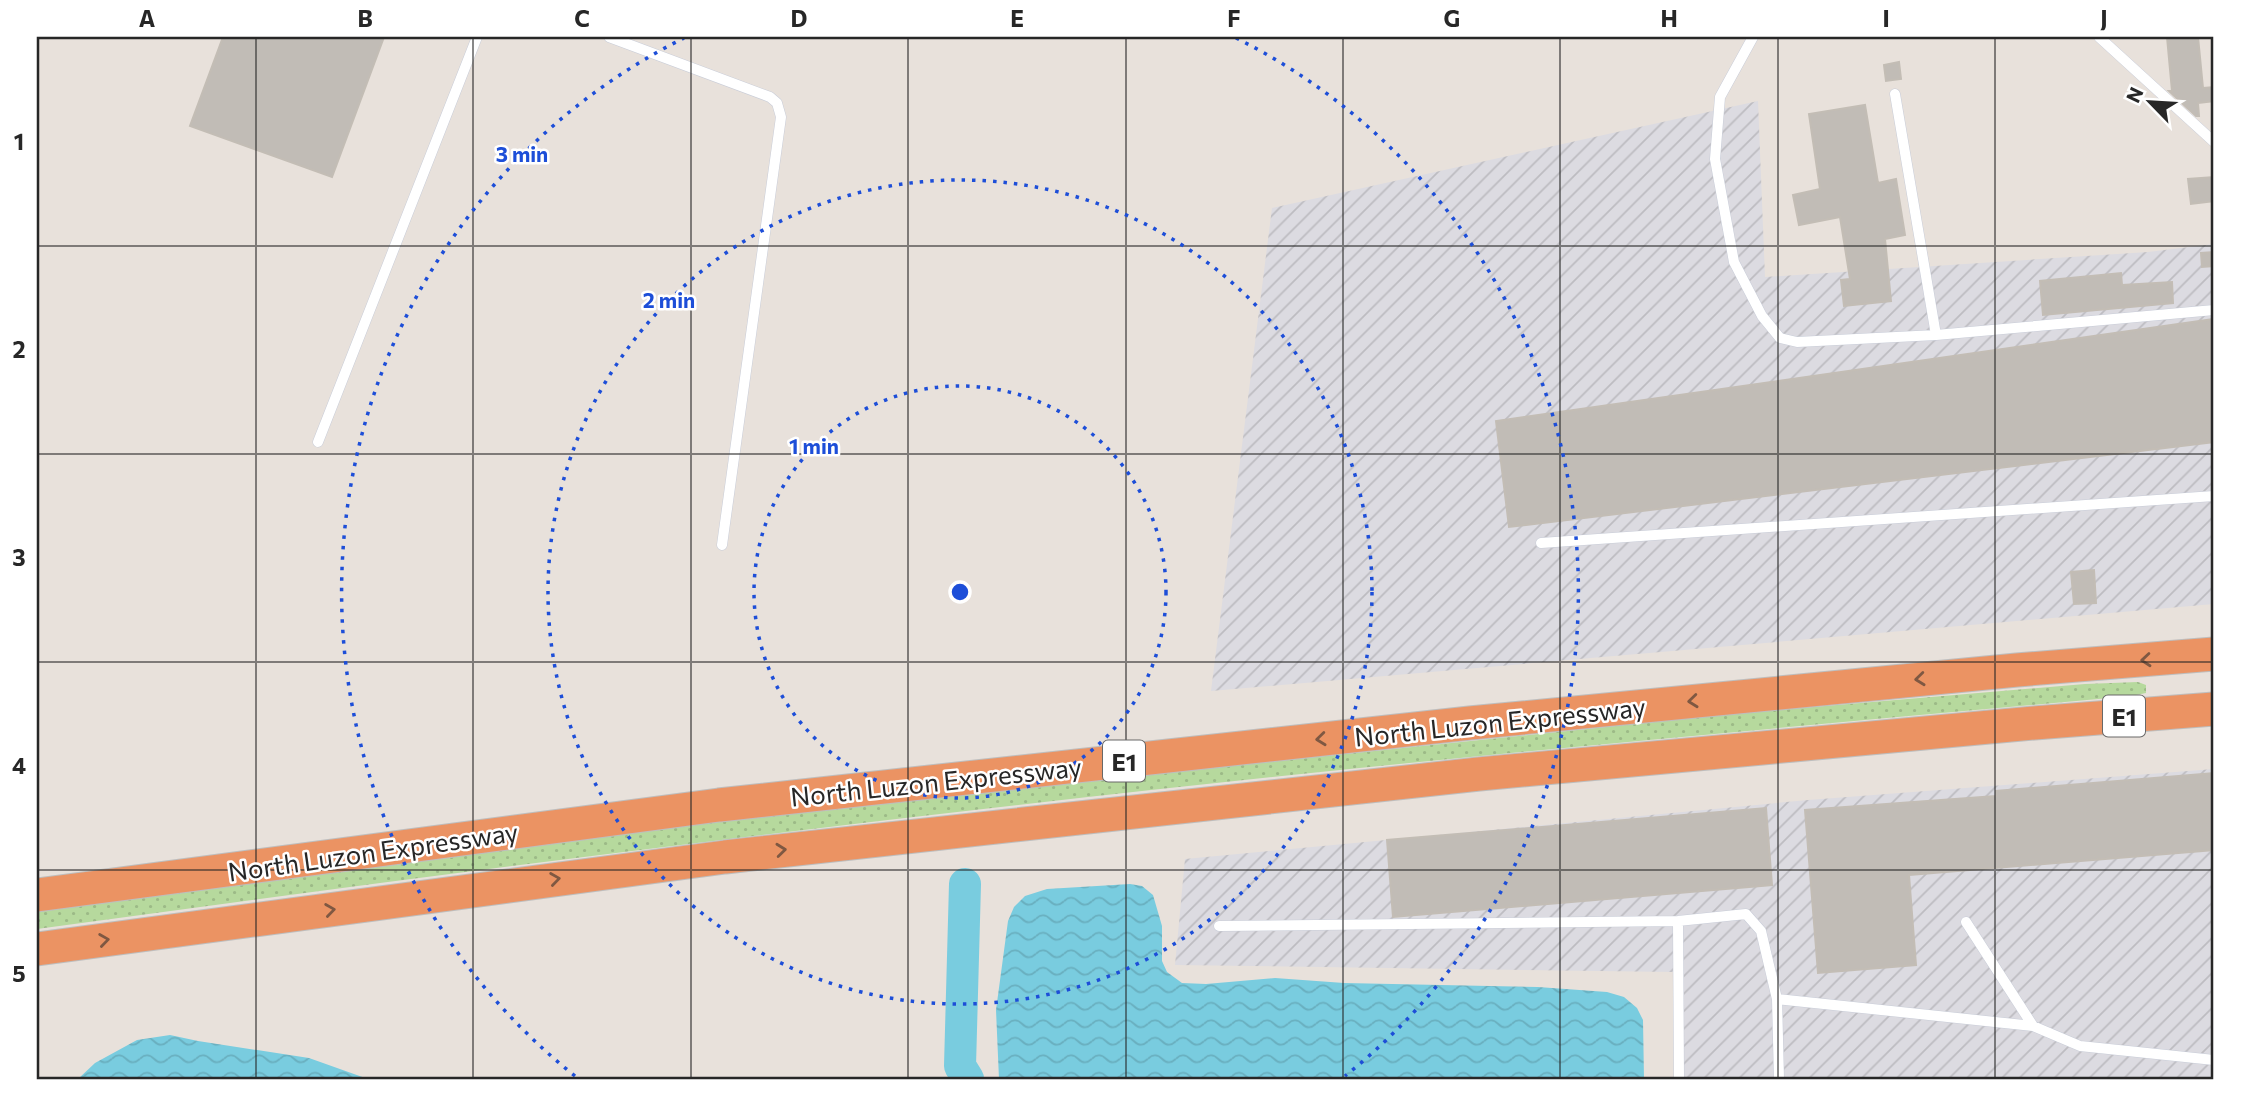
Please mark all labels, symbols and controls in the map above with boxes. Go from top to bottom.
text: A [139,4,156,32]
text: B [357,4,373,32]
text: C [574,4,590,32]
text: D [791,4,808,32]
text: E [1010,4,1024,32]
text: F [1227,4,1241,32]
text: G [1444,4,1460,32]
text: H [1660,4,1678,32]
text: I [1882,4,1890,32]
text: J [2100,4,2108,32]
north arrow [2114,66,2184,136]
text: N [2121,83,2148,106]
text: 1 [14,127,24,155]
text: 3 min [496,141,548,166]
text: 2 min [643,287,695,312]
text: 2 [12,335,26,363]
text: 1 min [789,433,839,458]
text: 3 [12,543,26,571]
centre of rings [948,580,972,604]
one-way arrow [2140,652,2151,667]
one-way arrow [1914,671,1925,686]
street label: North Luzon Expressway [1353,690,1647,752]
one-way arrow [1687,693,1698,708]
road number: E1 [2103,696,2145,736]
one-way arrow [1315,732,1326,747]
road number: E1 [1103,740,1145,782]
street label: North Luzon Expressway [789,750,1083,812]
text: 4 [12,751,26,779]
street label: North Luzon Expressway [226,815,520,887]
one-way arrow [775,843,787,858]
one-way arrow [549,872,561,887]
one-way arrow [324,902,336,917]
one-way arrow [99,933,110,948]
text: 5 [12,959,26,987]

